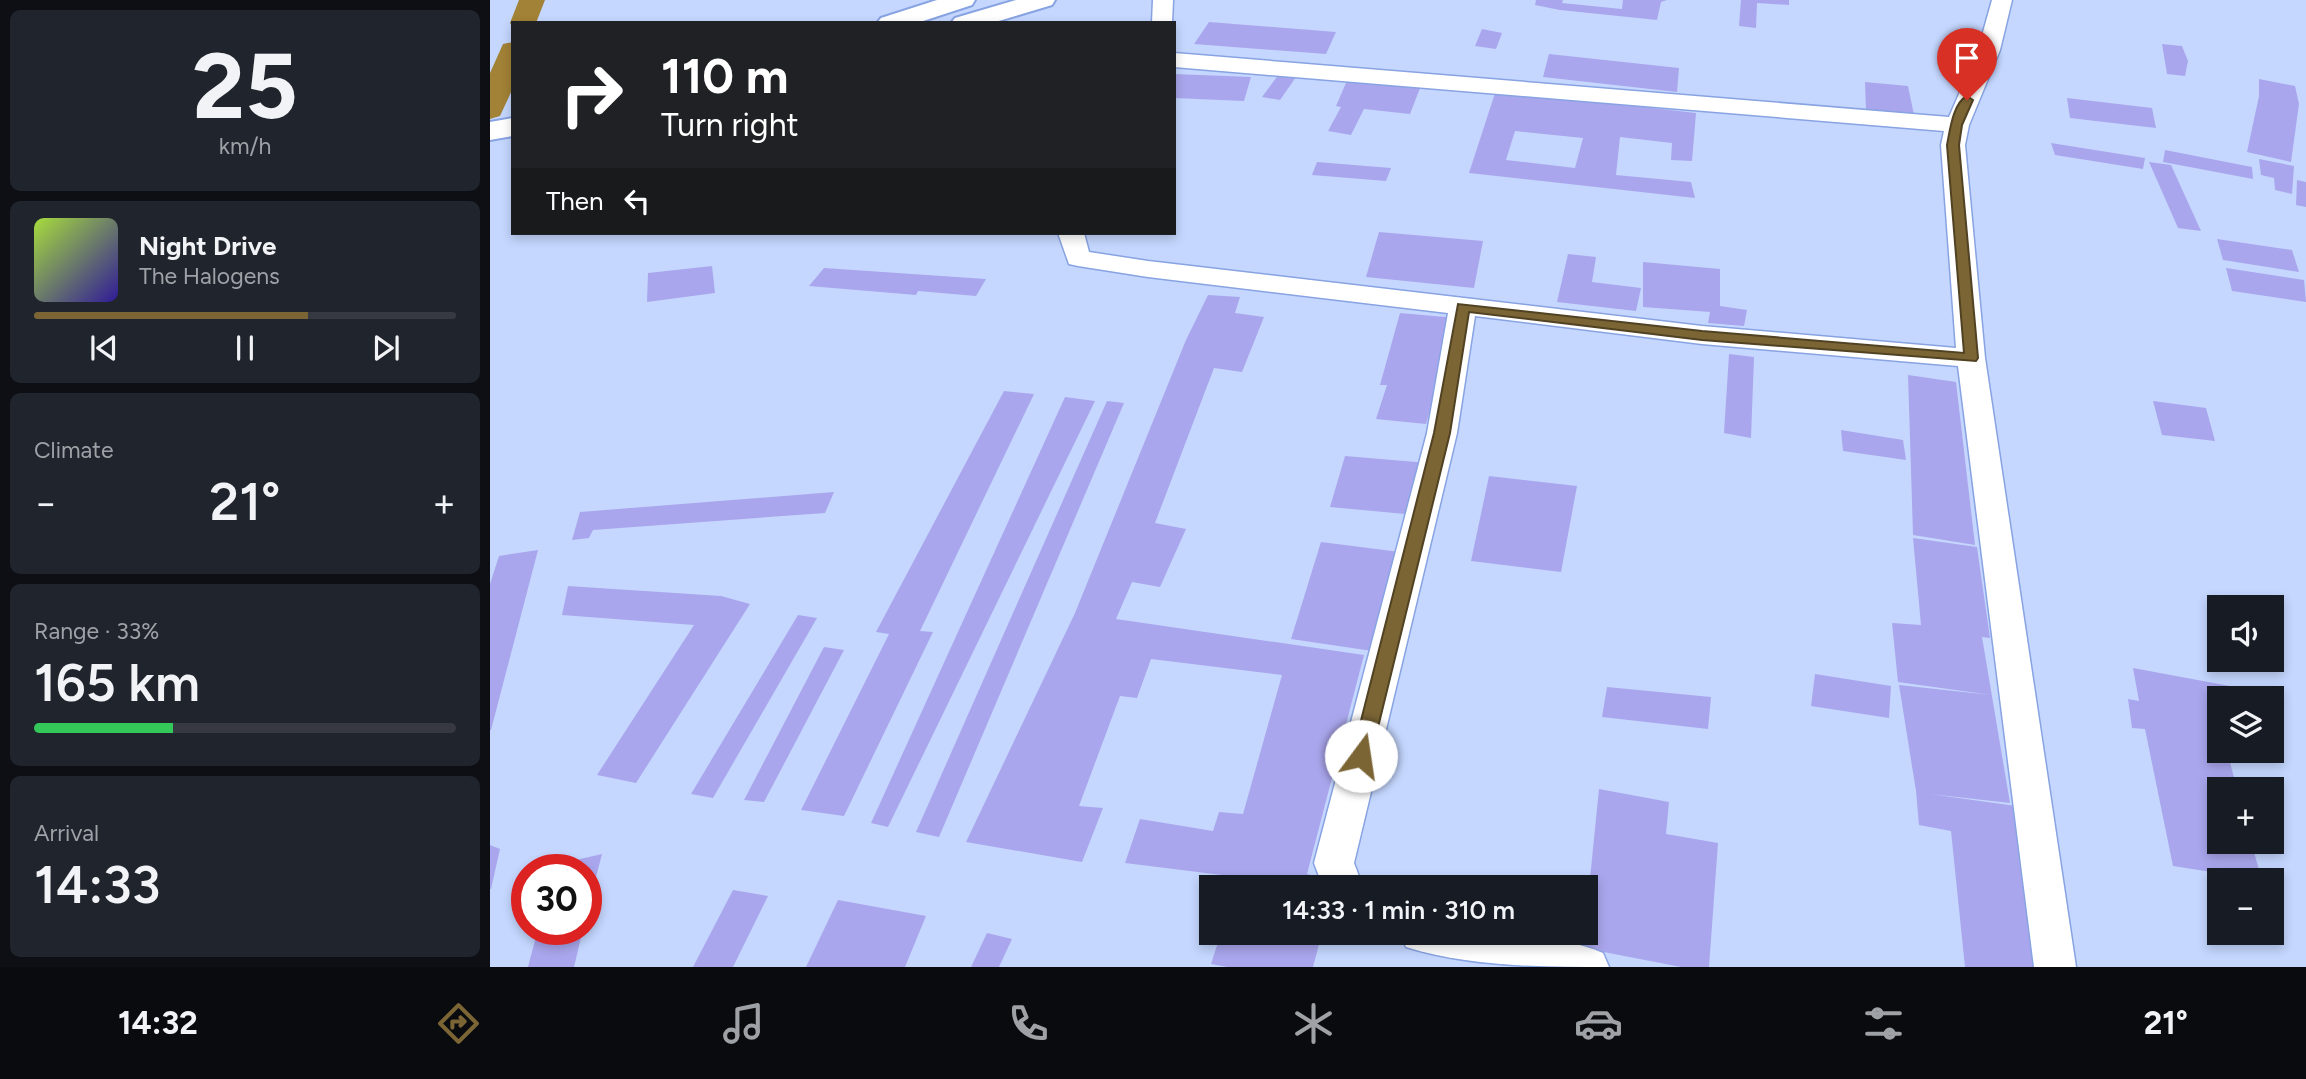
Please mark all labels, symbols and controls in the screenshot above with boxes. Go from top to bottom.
pin [1937,28,1997,100]
text: 25 [192,32,298,141]
icon: arrive [1948,39,1986,77]
text: 110 m [661,46,789,105]
icon: right [546,49,637,140]
text: Turn right [661,106,799,144]
text: km/h [219,132,271,160]
icon: left [618,182,656,220]
text: Then [546,185,604,217]
text: Night Drive [139,230,276,262]
text: The Halogens [139,262,280,290]
icon: previous [85,329,123,367]
icon: pause [226,329,264,367]
icon: next [367,329,405,367]
text: Climate [34,436,113,464]
text: 21° [210,471,280,533]
text: − [34,480,58,526]
text: + [432,480,456,526]
map controls [2207,595,2284,945]
button: sound [2207,595,2284,672]
text: Range · 33% [34,617,159,645]
text: 165 km [34,652,200,714]
button: layers [2207,686,2284,763]
position arrow [1324,719,1398,793]
button: + [2207,777,2284,854]
text: Arrival [34,819,99,847]
text: 14:33 [34,854,160,916]
speed limit sign: 30 [511,854,602,945]
button: − [2207,868,2284,945]
text: 14:33 · 1 min · 310 m [1282,894,1515,926]
icon: directions [434,999,483,1048]
icon: music [719,999,768,1048]
icon: phone [1004,999,1053,1048]
icon: climate [1289,999,1338,1048]
icon: car [1574,999,1623,1048]
icon: filters [1859,999,1908,1048]
text: 14:32 [118,1004,198,1042]
text: 21° [2144,1004,2188,1042]

